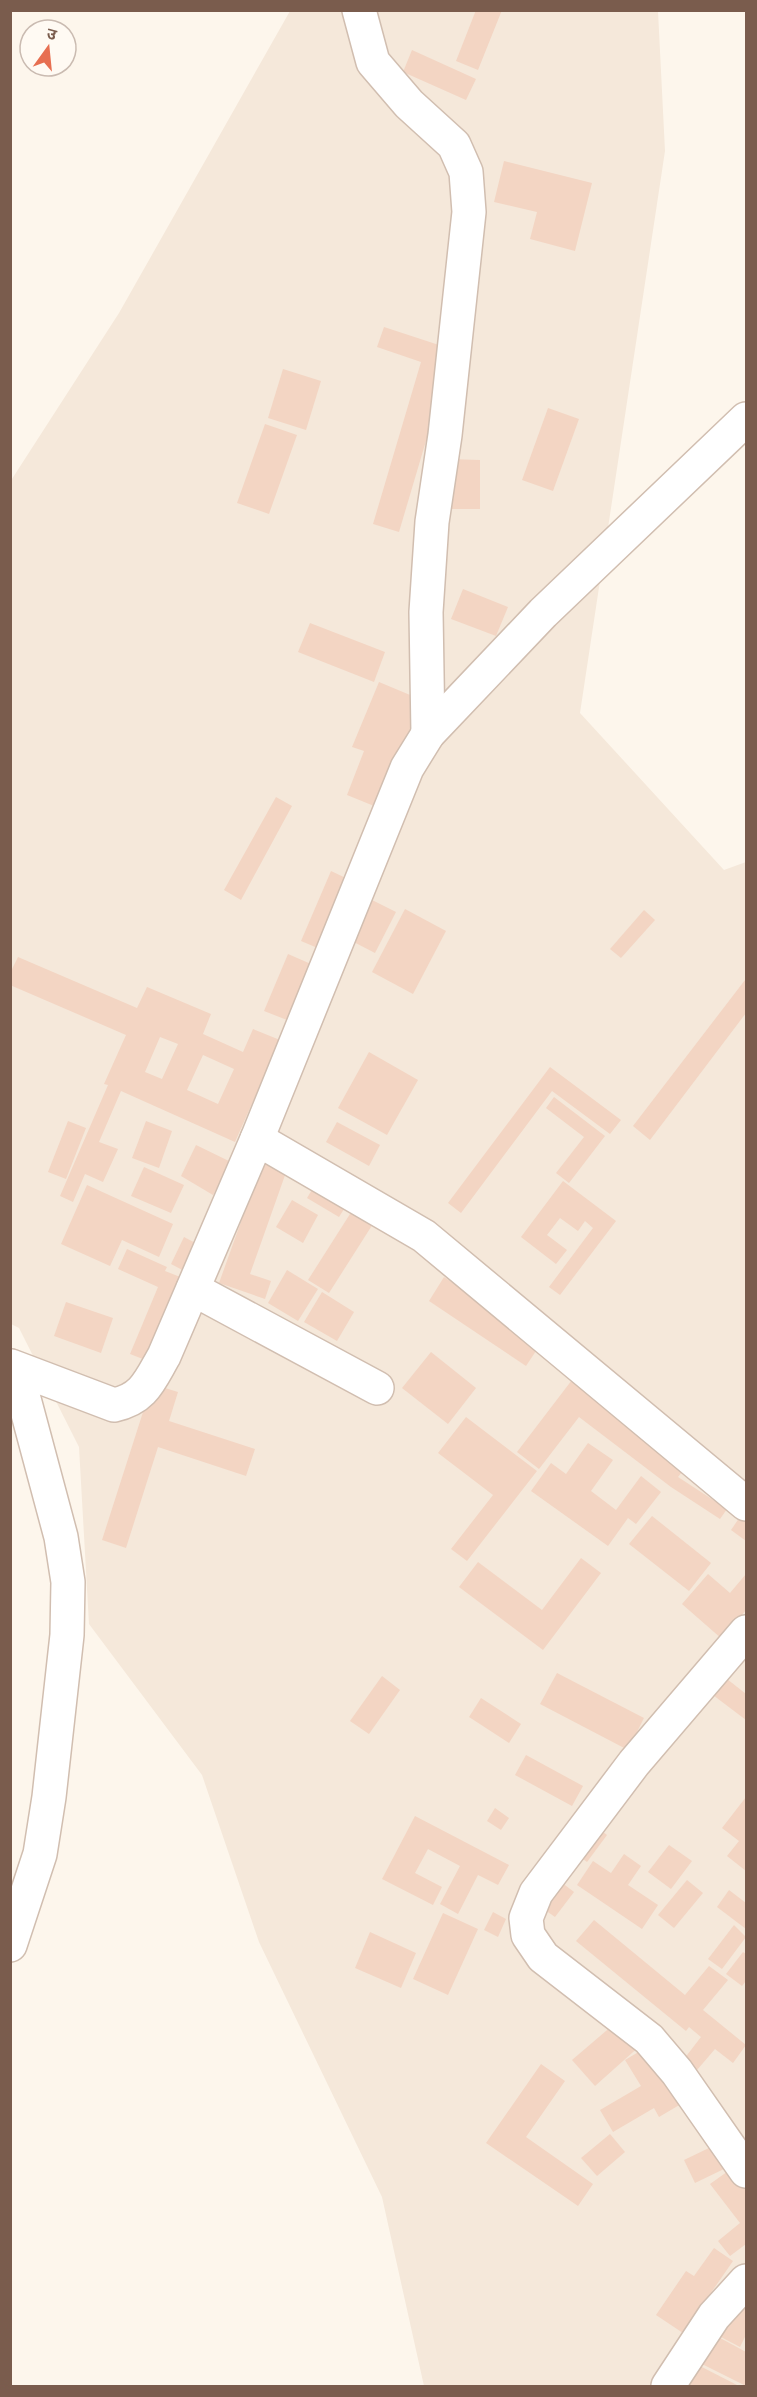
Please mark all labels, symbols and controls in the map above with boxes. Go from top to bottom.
north arrow [18,18,78,78]
text: उ [45,24,59,45]

